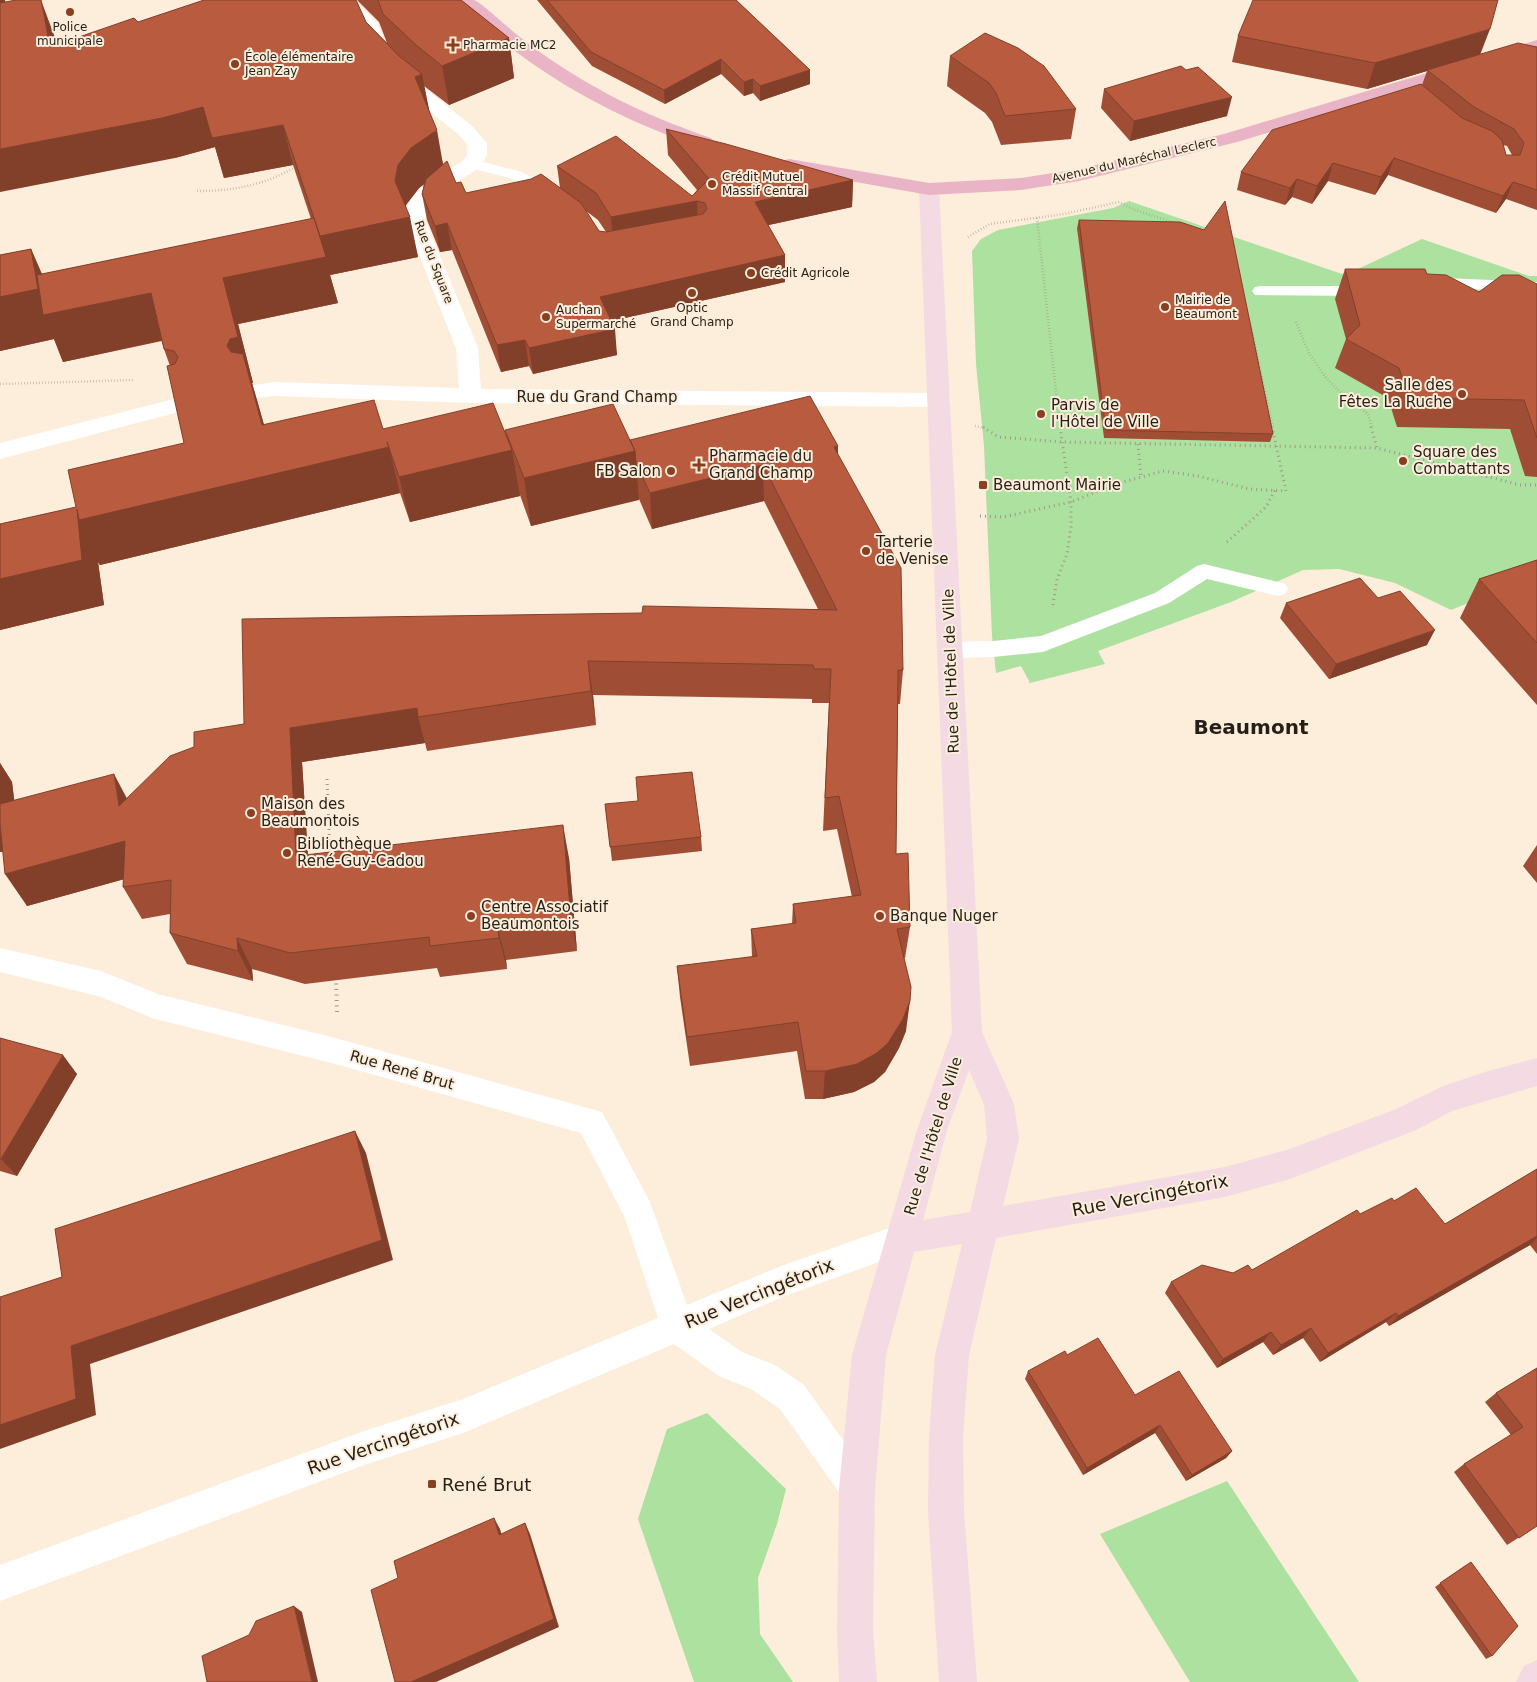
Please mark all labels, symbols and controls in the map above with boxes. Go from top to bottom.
marker: Police municipale [64,6,76,18]
place label: Police municipale [37,20,103,48]
place label: Pharmacie MC2 [463,38,556,52]
marker: Pharmacie MC2 [447,39,459,51]
place label: École élémentaire Jean Zay [244,49,353,78]
marker: École élémentaire Jean Zay [229,58,241,70]
street label: Avenue du Maréchal Leclerc [1050,134,1218,186]
place label: Crédit Mutuel Massif Central [722,170,807,198]
marker: Crédit Mutuel Massif Central [706,178,718,190]
street label: Rue du Square [412,218,456,306]
place label: Crédit Agricole [761,266,850,280]
marker: Crédit Agricole [745,267,757,279]
marker: Optic Grand Champ [686,287,698,299]
place label: Mairie de Beaumont [1175,293,1237,321]
place label: Optic Grand Champ [650,301,734,329]
marker: Mairie de Beaumont [1159,301,1171,313]
place label: Auchan Supermarché [556,303,636,331]
marker: Auchan Supermarché [540,311,552,323]
place label: Salle des Fêtes La Ruche [1339,376,1452,411]
street label: Rue du Grand Champ [516,388,678,406]
marker: Salle des Fêtes La Ruche [1456,388,1468,400]
place label: Parvis de l'Hôtel de Ville [1051,396,1159,431]
marker: Parvis de l'Hôtel de Ville [1035,408,1047,420]
place label: Square des Combattants [1413,443,1510,478]
place label: Pharmacie du Grand Champ [709,447,813,482]
marker: Square des Combattants [1397,455,1409,467]
marker: Pharmacie du Grand Champ [693,459,705,471]
place label: FB Salon [596,462,661,480]
marker: FB Salon [665,465,677,477]
place label: Beaumont Mairie [993,476,1121,494]
marker: Beaumont Mairie [977,479,989,491]
place label: Tarterie de Venise [875,533,949,568]
marker: Tarterie de Venise [860,545,872,557]
street label: Rue de l'Hôtel de Ville [939,588,963,754]
district label: Beaumont [1194,715,1309,739]
place label: Maison des Beaumontois [261,795,360,830]
marker: Maison des Beaumontois [245,807,257,819]
place label: Bibliothèque René-Guy-Cadou [297,835,424,870]
marker: Bibliothèque René-Guy-Cadou [281,847,293,859]
place label: Centre Associatif Beaumontois [481,898,609,933]
place label: Banque Nuger [890,907,998,925]
marker: Centre Associatif Beaumontois [465,910,477,922]
marker: Banque Nuger [874,910,886,922]
street label: Rue René Brut [348,1047,456,1094]
street label: Rue de l'Hôtel de Ville [900,1055,966,1217]
street label: Rue Vercingétorix [1070,1169,1230,1220]
street label: Rue Vercingétorix [681,1253,837,1332]
street label: Rue Vercingétorix [304,1407,462,1479]
place label: René Brut [442,1474,531,1495]
marker: René Brut [426,1478,438,1490]

